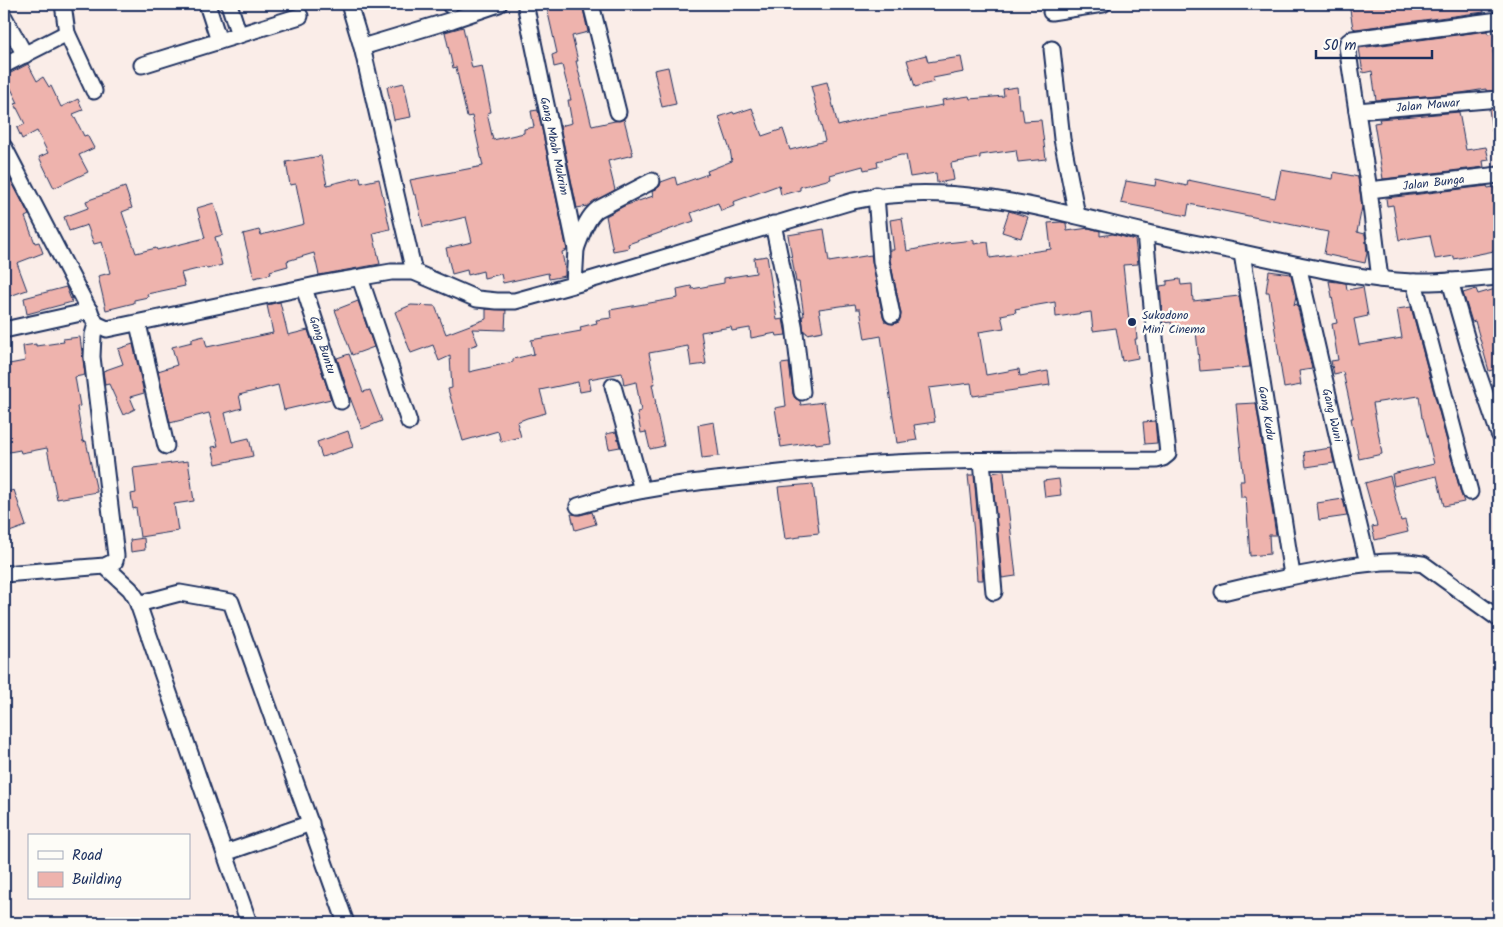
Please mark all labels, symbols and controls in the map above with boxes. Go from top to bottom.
scale bar [1316,28,1432,60]
text: 50 m [1323,34,1357,58]
street label: Jalan Mawar [1395,93,1461,117]
street label: Gang Mbah Mukrim [535,95,574,197]
street label: Jalan Bunga [1402,170,1466,196]
place label: Sukodono Mini Cinema [1142,306,1206,339]
street label: Gang Buntu [304,313,341,377]
marker: Sukodono Mini Cinema [1126,316,1138,328]
street label: Gang Kudu [1253,385,1280,442]
street label: Gang Wuni [1317,386,1348,445]
legend [28,834,190,900]
text: Road [72,844,103,868]
text: Building [72,868,122,892]

